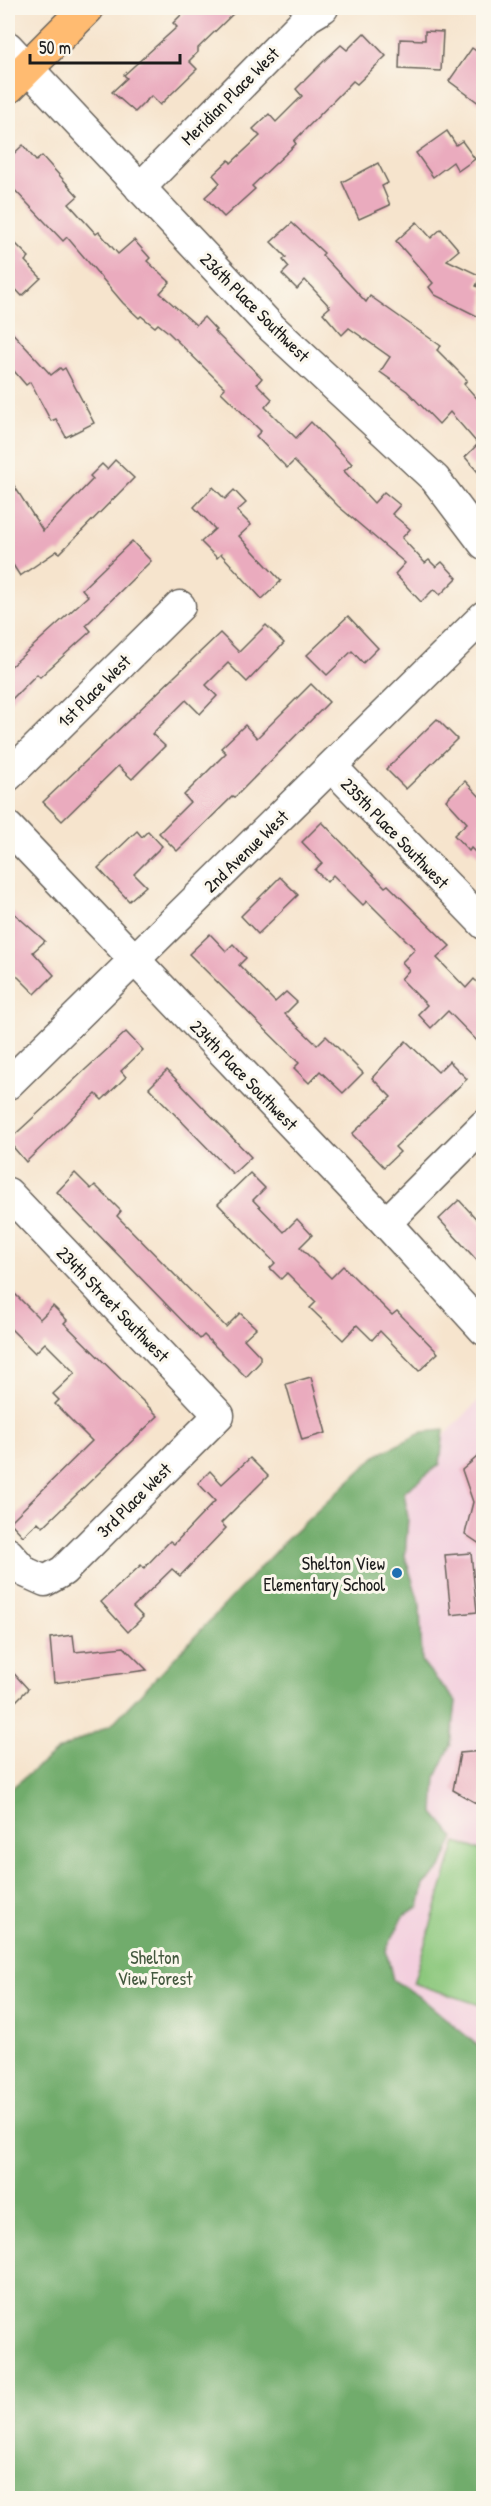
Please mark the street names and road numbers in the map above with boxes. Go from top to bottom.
street label: Meridian Place West [175,41,285,151]
street label: 236th Place Southwest [195,247,316,368]
street label: 1st Place West [52,648,137,733]
street label: 235th Place Southwest [335,772,455,895]
street label: 2nd Avenue West [198,804,294,898]
street label: 234th Place Southwest [185,1014,304,1136]
street label: 234th Street Southwest [51,1241,175,1368]
street label: 3rd Place West [91,1457,177,1543]

